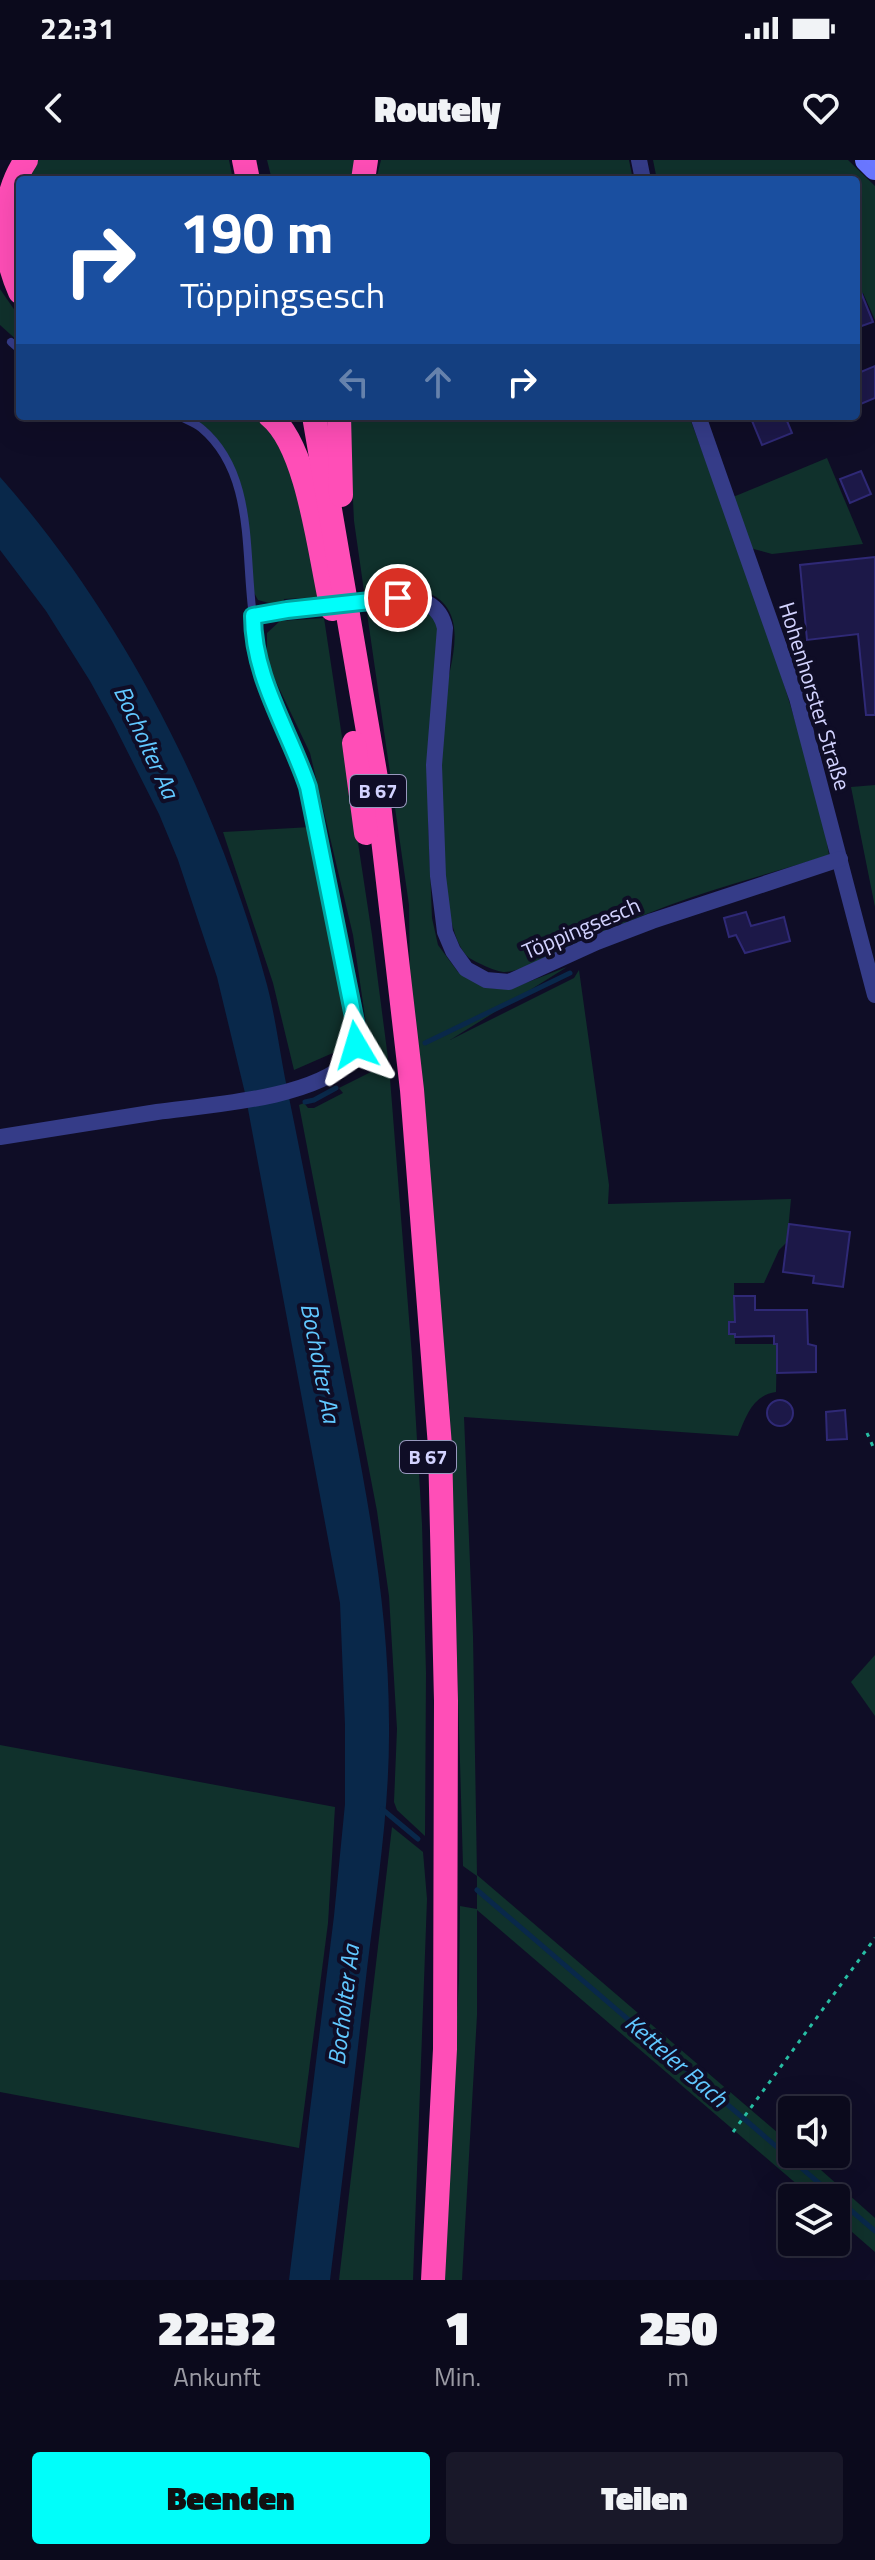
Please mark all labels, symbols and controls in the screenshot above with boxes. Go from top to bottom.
text: 22:31 [40,5,115,51]
text: Routely [374,81,501,136]
icon: back [32,86,76,130]
icon: heart [799,86,843,130]
text: 190 m [180,190,333,275]
icon: right [48,208,152,312]
text: Töppingsesch [180,267,385,322]
icon: left [332,360,376,404]
icon: ahead [416,360,460,404]
icon: right [500,360,544,404]
pin [364,564,432,632]
icon: arrive [376,576,420,620]
street label: Hohenhorster Straße [770,598,860,794]
water label: Bocholter Aa [105,679,190,806]
road number: B 67 [350,775,406,807]
street label: Töppingsesch [517,888,645,968]
position arrow [314,1003,398,1087]
water label: Bocholter Aa [292,1300,351,1428]
road number: B 67 [400,1441,456,1473]
water label: Bocholter Aa [318,1941,368,2067]
water label: Ketteler Bach [617,2005,737,2116]
map controls [778,2096,850,2256]
button: sound [778,2096,850,2168]
button: layers [778,2184,850,2256]
text: 22:32 [157,2291,277,2364]
text: 1 [444,2291,471,2364]
text: 250 [638,2291,718,2364]
text: Ankunft [173,2357,261,2396]
text: Min. [434,2357,481,2396]
text: m [667,2357,689,2396]
button: Beenden [32,2452,430,2544]
button: Teilen [446,2452,843,2544]

